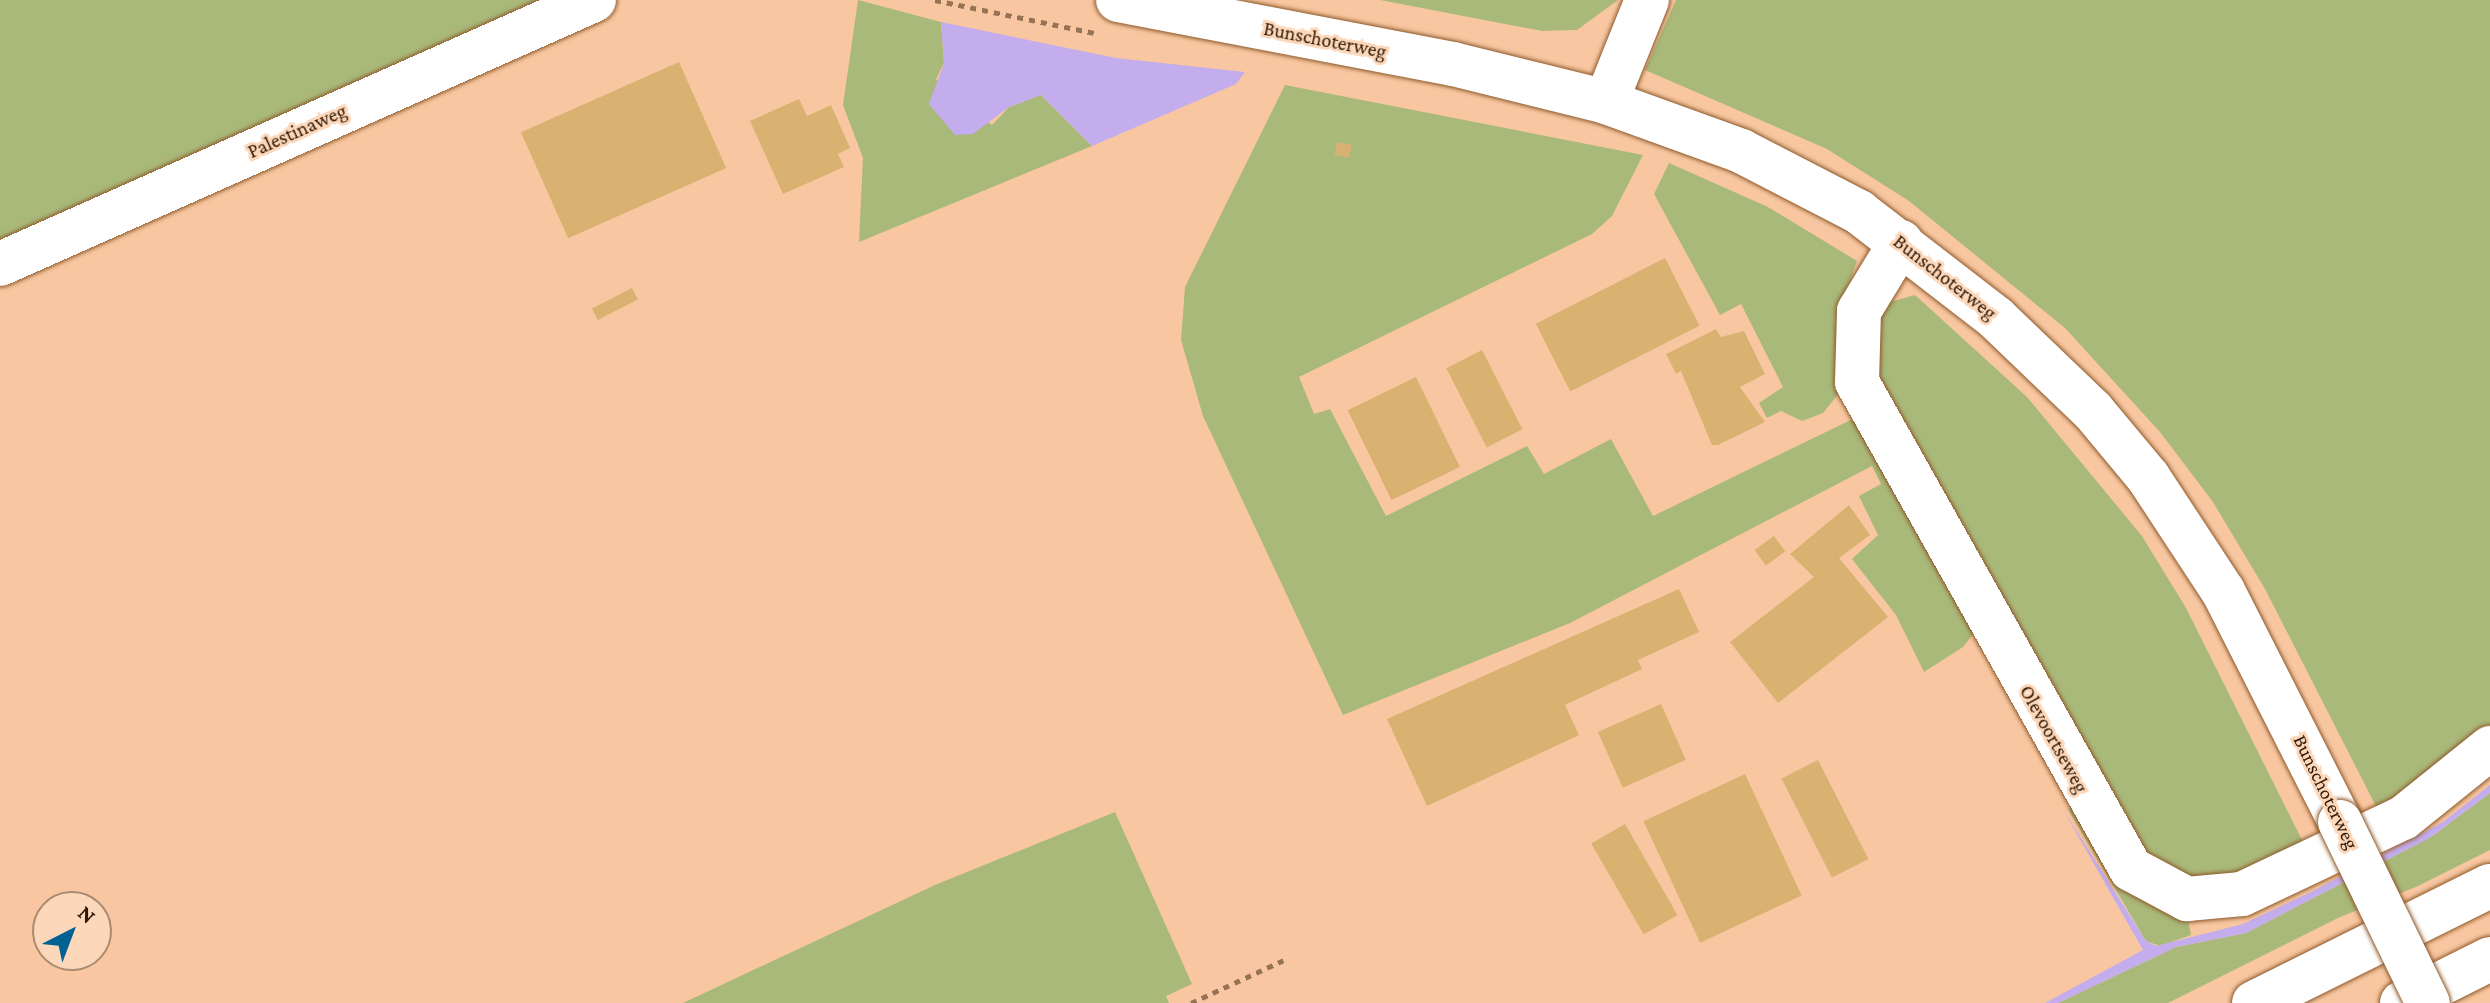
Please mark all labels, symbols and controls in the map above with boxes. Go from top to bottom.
street label: Bunschoterweg [1262,16,1388,64]
street label: Palestinaweg [244,99,350,163]
street label: Bunschoterweg [1889,229,2001,325]
street label: Olevoortseweg [2015,681,2093,797]
street label: Bunschoterweg [2288,731,2364,853]
north arrow [32,891,112,971]
text: N [73,900,101,929]

